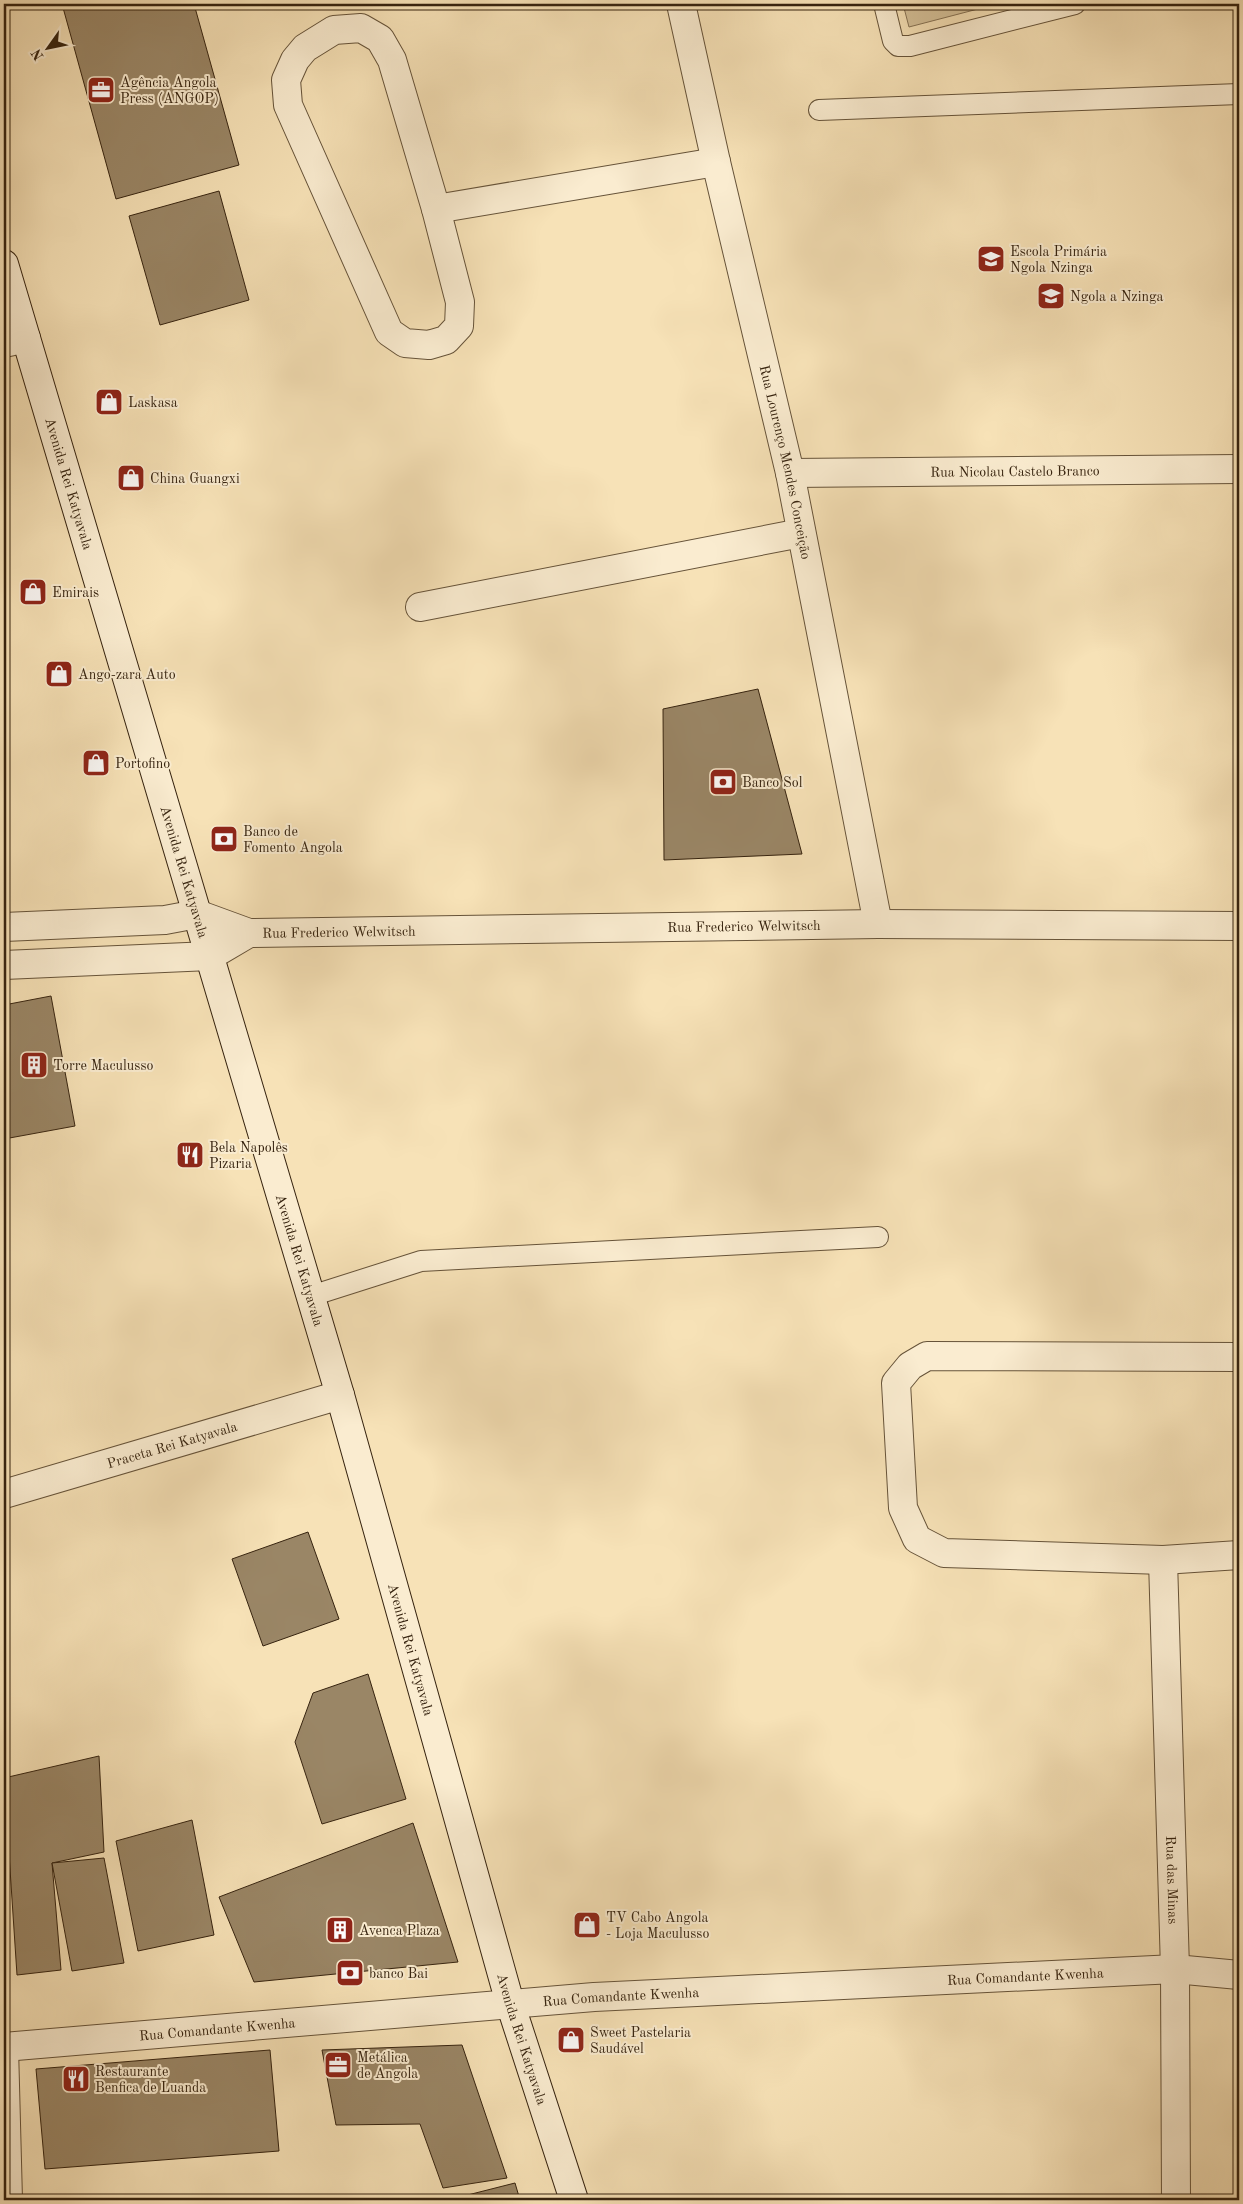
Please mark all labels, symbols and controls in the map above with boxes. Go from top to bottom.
north arrow [22,22,72,72]
text: N [29,46,47,63]
office icon: Agência Angola Press (ANGOP) [86,75,116,105]
place label: Agência Angola Press (ANGOP) [120,76,219,106]
school or university icon: Escola Primária Ngola Nzinga [976,244,1006,274]
place label: Escola Primária Ngola Nzinga [1010,245,1107,275]
school or university icon: Ngola a Nzinga [1036,281,1066,311]
place label: Ngola a Nzinga [1070,290,1164,304]
street label: Rua Lourenço Mendes Conceição [757,364,813,561]
shop icon: Laskasa [94,387,124,417]
place label: Laskasa [128,396,178,410]
street label: Avenida Rei Katyavala [42,416,95,552]
shop icon: China Guangxi [116,463,146,493]
street label: Rua Nicolau Castelo Branco [930,464,1100,480]
place label: China Guangxi [150,472,240,486]
shop icon: Emirais [18,577,48,607]
place label: Emirais [52,586,99,600]
shop icon: Ango-zara Auto [44,659,74,689]
place label: Ango-zara Auto [78,668,176,682]
shop icon: Portofino [81,748,111,778]
place label: Portofino [115,757,170,771]
bank icon: Banco Sol [708,767,738,797]
place label: Banco Sol [742,776,803,790]
street label: Avenida Rei Katyavala [157,804,210,940]
bank icon: Banco de Fomento Angola [209,824,239,854]
place label: Banco de Fomento Angola [243,825,343,855]
street label: Rua Frederico Welwitsch [667,919,821,935]
street label: Rua Frederico Welwitsch [262,925,416,941]
building icon: Torre Maculusso [19,1050,49,1080]
place label: Torre Maculusso [53,1059,153,1073]
restaurant icon: Bela Napolês Pizaria [175,1140,205,1170]
place label: Bela Napolês Pizaria [209,1141,288,1171]
street label: Avenida Rei Katyavala [273,1193,325,1328]
street label: Praceta Rei Katyavala [105,1420,239,1471]
street label: Avenida Rei Katyavala [385,1582,435,1718]
street label: Rua das Minas [1163,1835,1180,1924]
shop icon: TV Cabo Angola - Loja Maculusso [572,1910,602,1940]
place label: TV Cabo Angola - Loja Maculusso [606,1911,709,1941]
building icon: Avenca Plaza [325,1915,355,1945]
place label: Avenca Plaza [359,1924,440,1938]
bank icon: banco Bai [335,1958,365,1988]
street label: Rua Comandante Kwenha [947,1966,1104,1988]
place label: banco Bai [369,1967,428,1981]
street label: Avenida Rei Katyavala [494,1972,549,2107]
street label: Rua Comandante Kwenha [542,1986,700,2009]
street label: Rua Comandante Kwenha [139,2016,296,2044]
shop icon: Sweet Pastelaria Saudável [556,2025,586,2055]
place label: Sweet Pastelaria Saudável [590,2026,691,2056]
office icon: Metálica de Angola [323,2050,353,2080]
place label: Metálica de Angola [357,2051,418,2081]
restaurant icon: Restaurante Benfica de Luanda [61,2064,91,2094]
place label: Restaurante Benfica de Luanda [95,2065,206,2095]

